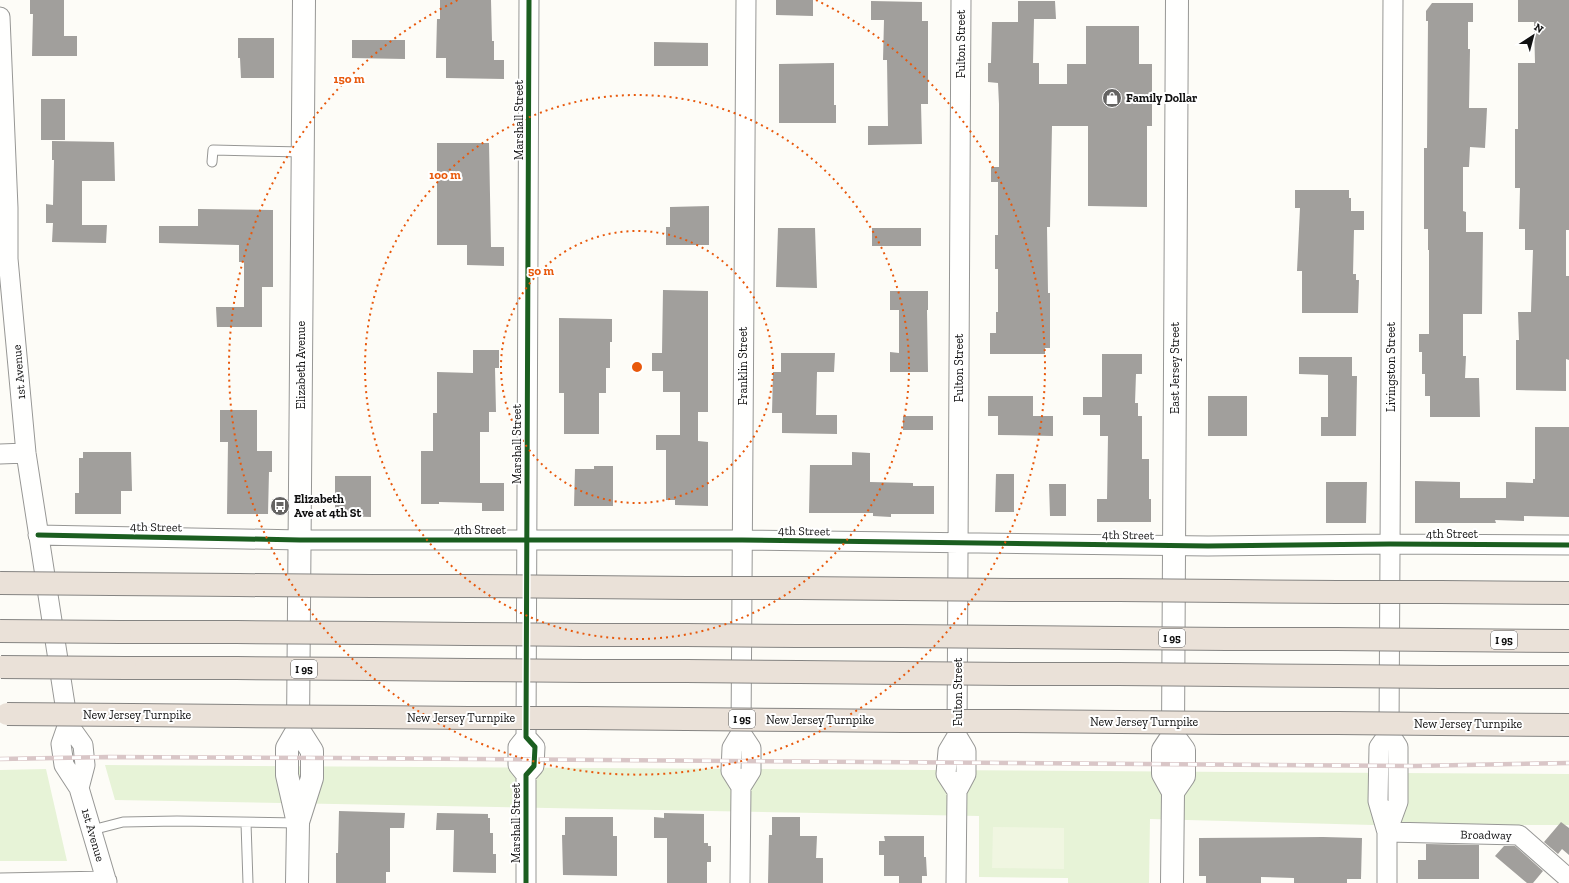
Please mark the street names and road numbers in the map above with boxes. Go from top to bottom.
street label: Fulton Street [954,9,968,78]
street label: Marshall Street [512,80,526,160]
street label: Elizabeth Avenue [294,320,308,409]
street label: East Jersey Street [1168,322,1182,414]
street label: Livingston Street [1384,322,1398,412]
street label: Franklin Street [736,326,750,405]
street label: Fulton Street [952,333,966,402]
street label: 1st Avenue [10,344,28,400]
street label: Marshall Street [510,404,524,484]
street label: 4th Street [130,520,183,534]
street label: 4th Street [454,523,506,537]
street label: 4th Street [778,524,831,538]
street label: 4th Street [1426,527,1478,541]
street label: 4th Street [1102,528,1155,542]
road number: I 95 [1159,629,1185,647]
road number: I 95 [1491,631,1517,649]
street label: Fulton Street [951,657,965,726]
road number: I 95 [291,660,317,678]
street label: New Jersey Turnpike [83,708,191,722]
road number: I 95 [729,710,755,728]
street label: New Jersey Turnpike [407,711,515,725]
street label: New Jersey Turnpike [766,713,874,727]
street label: New Jersey Turnpike [1090,715,1198,729]
street label: New Jersey Turnpike [1414,717,1522,731]
street label: Marshall Street [509,783,523,863]
street label: 1st Avenue [79,807,107,864]
street label: Broadway [1460,828,1513,842]

